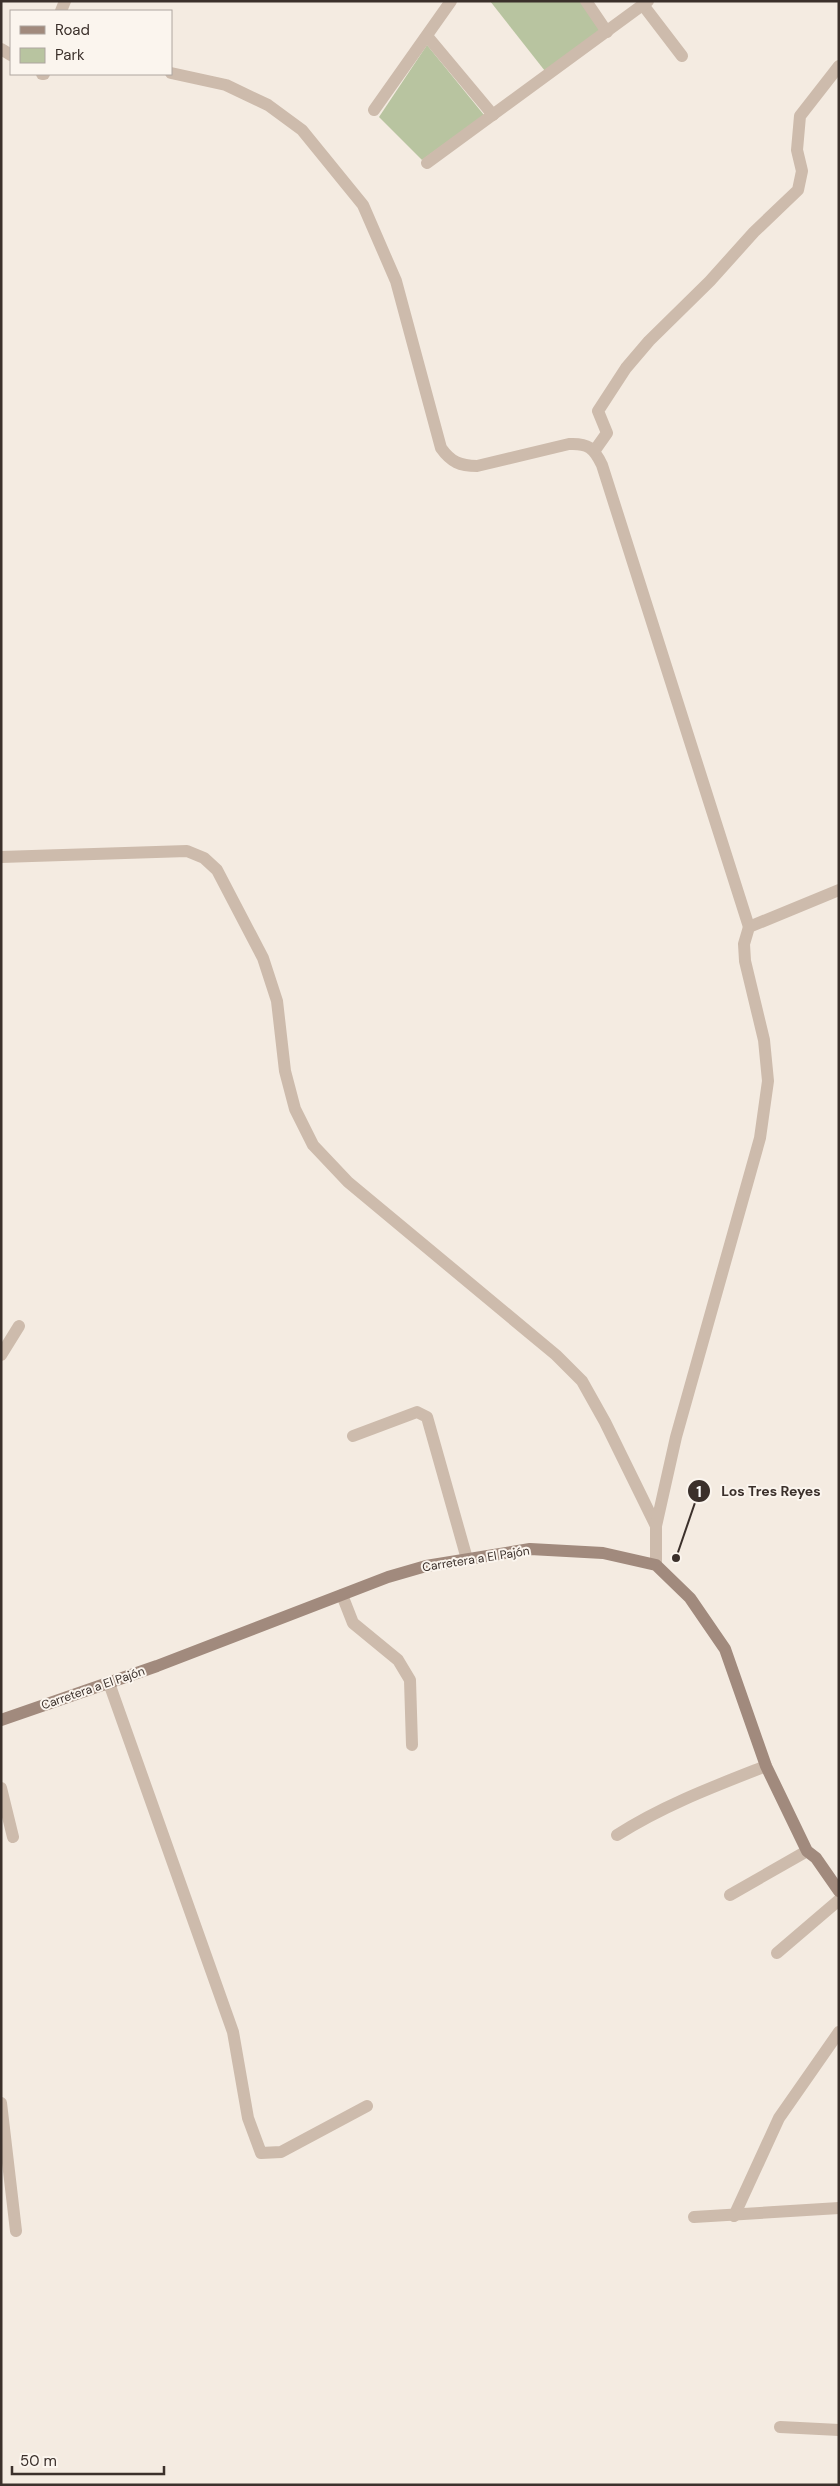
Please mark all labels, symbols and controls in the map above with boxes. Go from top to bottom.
legend [10,10,172,75]
text: Road [55,20,90,40]
text: Park [55,45,85,65]
callout: Los Tres Reyes [686,1477,831,1506]
text: 1 [696,1482,702,1502]
text: Los Tres Reyes [721,1482,821,1500]
street label: Carretera a El Pajón [421,1543,531,1575]
street label: Carretera a El Pajón [39,1663,147,1713]
scale bar [12,2444,165,2476]
text: 50 m [20,2451,57,2471]

